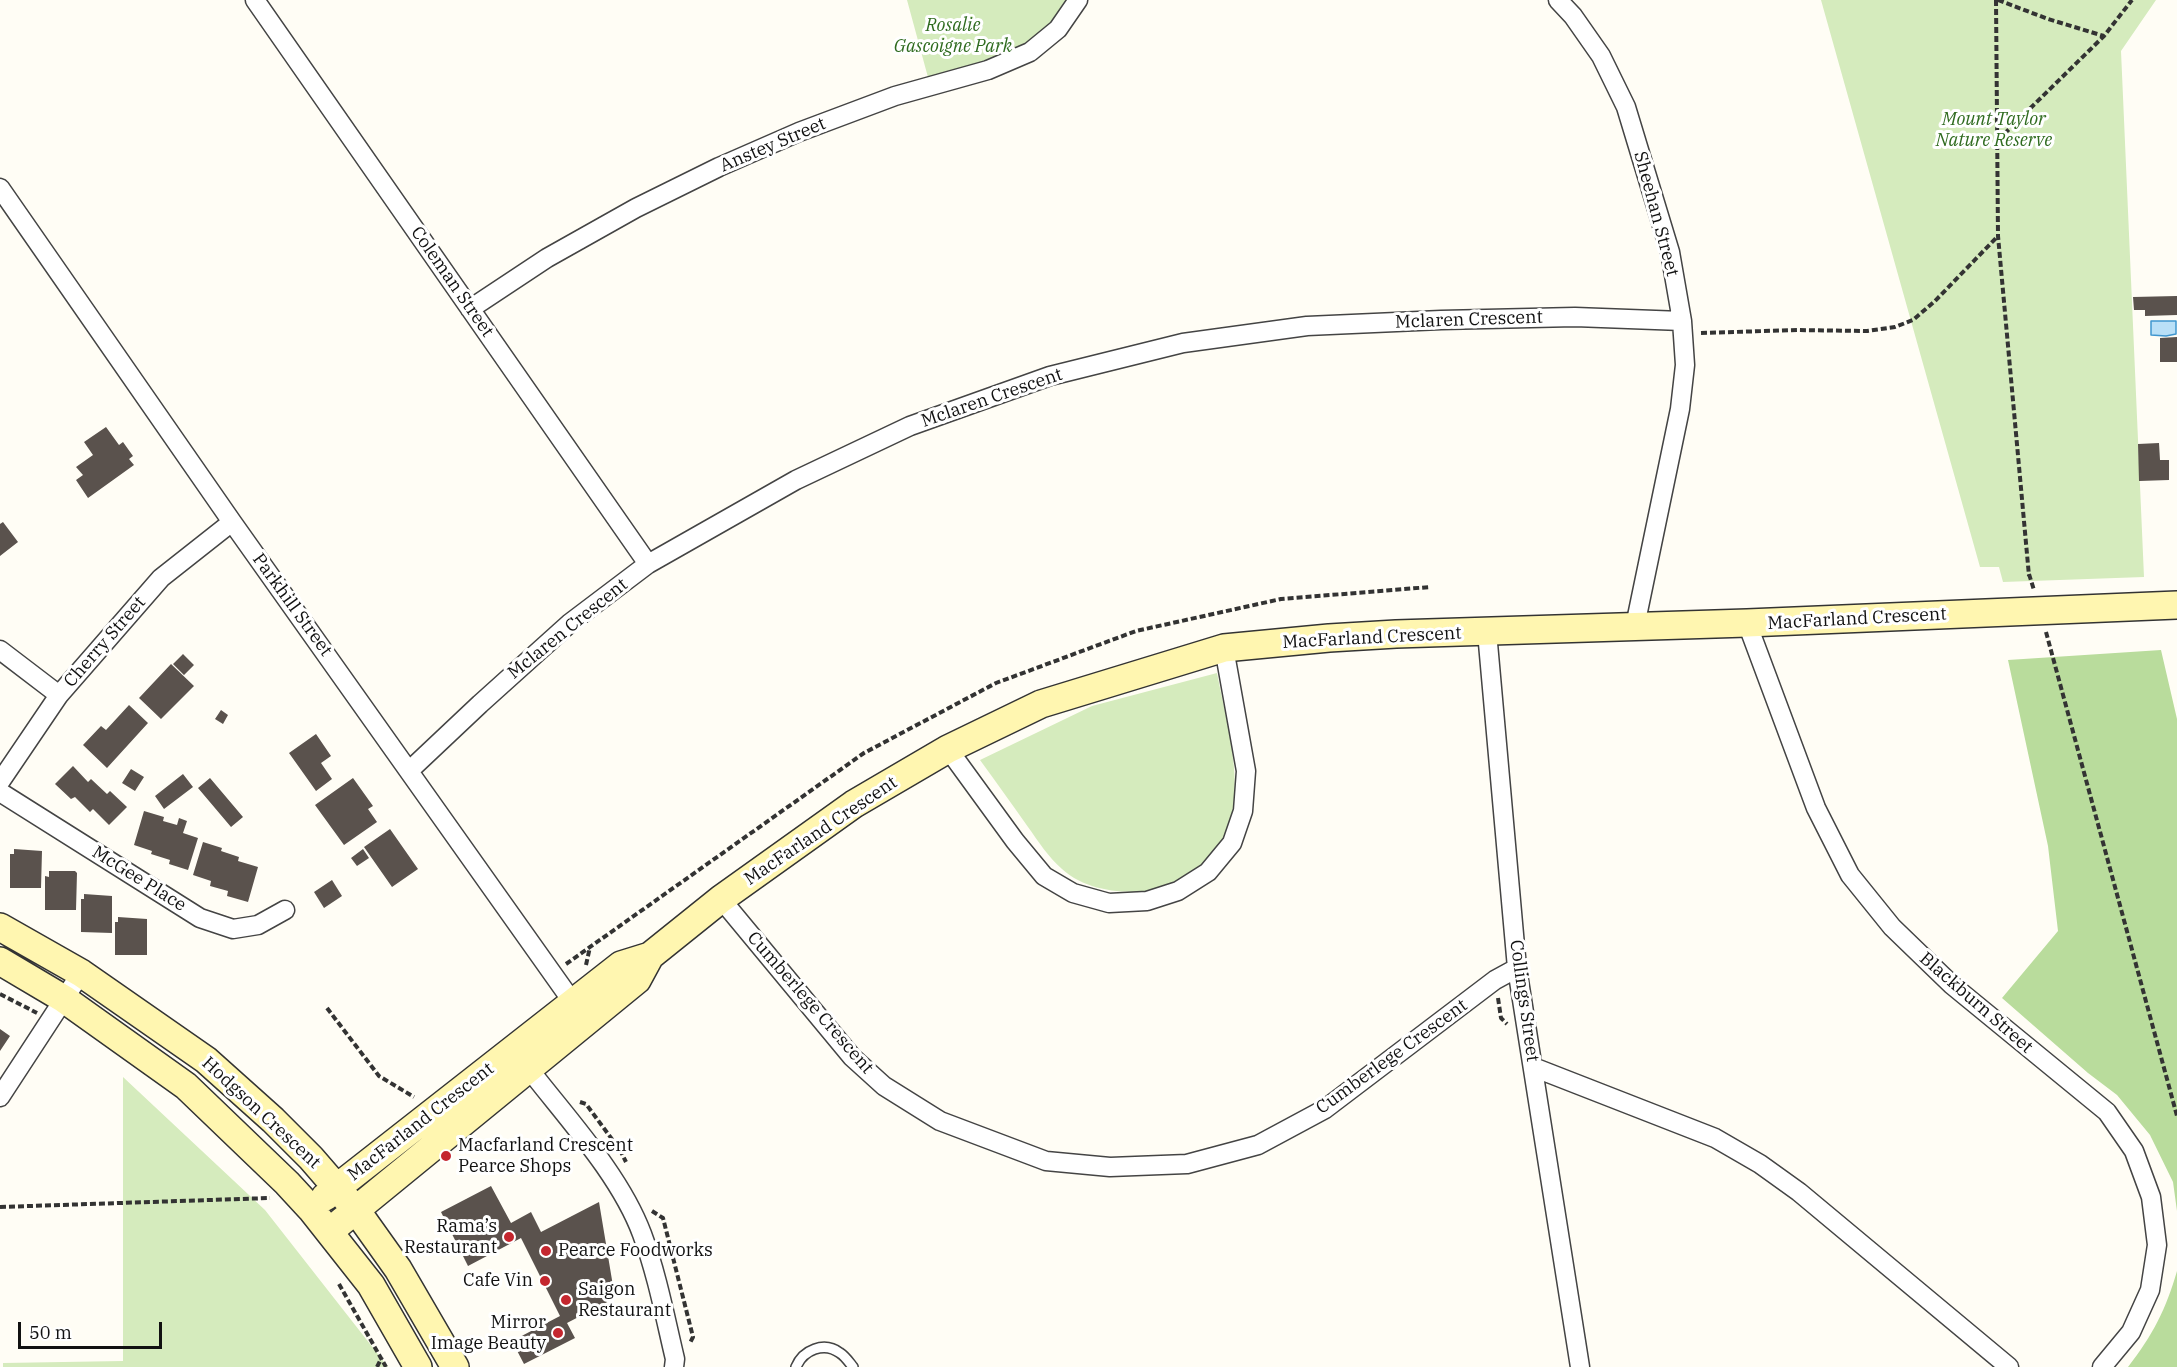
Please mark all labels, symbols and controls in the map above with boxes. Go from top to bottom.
park label: Rosalie Gascoigne Park [894,15,1012,57]
park label: Mount Taylor Nature Reserve [1936,109,2052,152]
street label: Anstey Street [717,113,829,177]
street label: Sheehan Street [1629,149,1683,279]
street label: Coleman Street [406,223,498,341]
street label: Mclaren Crescent [1395,307,1543,333]
street label: Mclaren Crescent [919,364,1065,432]
street label: Parkhill Street [247,549,337,661]
street label: Mclaren Crescent [504,574,632,684]
street label: Cherry Street [60,592,150,692]
street label: MacFarland Crescent [1767,604,1947,634]
street label: MacFarland Crescent [1282,623,1462,653]
street label: MacFarland Crescent [741,772,901,890]
street label: McGee Place [88,842,190,916]
street label: Cumberlege Crescent [742,927,878,1079]
street label: Collings Street [1505,939,1543,1063]
street label: Blackburn Street [1915,948,2037,1058]
street label: Cumberlege Crescent [1312,995,1472,1119]
street label: Hodgson Crescent [197,1052,325,1174]
street label: MacFarland Crescent [344,1058,498,1186]
place label: Macfarland Crescent Pearce Shops [458,1135,633,1178]
marker: Macfarland Crescent Pearce Shops [439,1149,453,1163]
place label: Rama’s Restaurant [404,1216,497,1258]
marker: Rama’s Restaurant [502,1230,516,1244]
place label: Pearce Foodworks [558,1240,713,1262]
marker: Pearce Foodworks [539,1244,553,1258]
place label: Cafe Vin [463,1270,533,1292]
marker: Cafe Vin [538,1274,552,1288]
place label: Saigon Restaurant [578,1279,671,1322]
marker: Saigon Restaurant [559,1293,573,1307]
scale bar [21,1310,165,1348]
place label: Mirror Image Beauty [431,1312,546,1354]
text: 50 m [29,1321,72,1344]
marker: Mirror Image Beauty [551,1326,565,1340]

